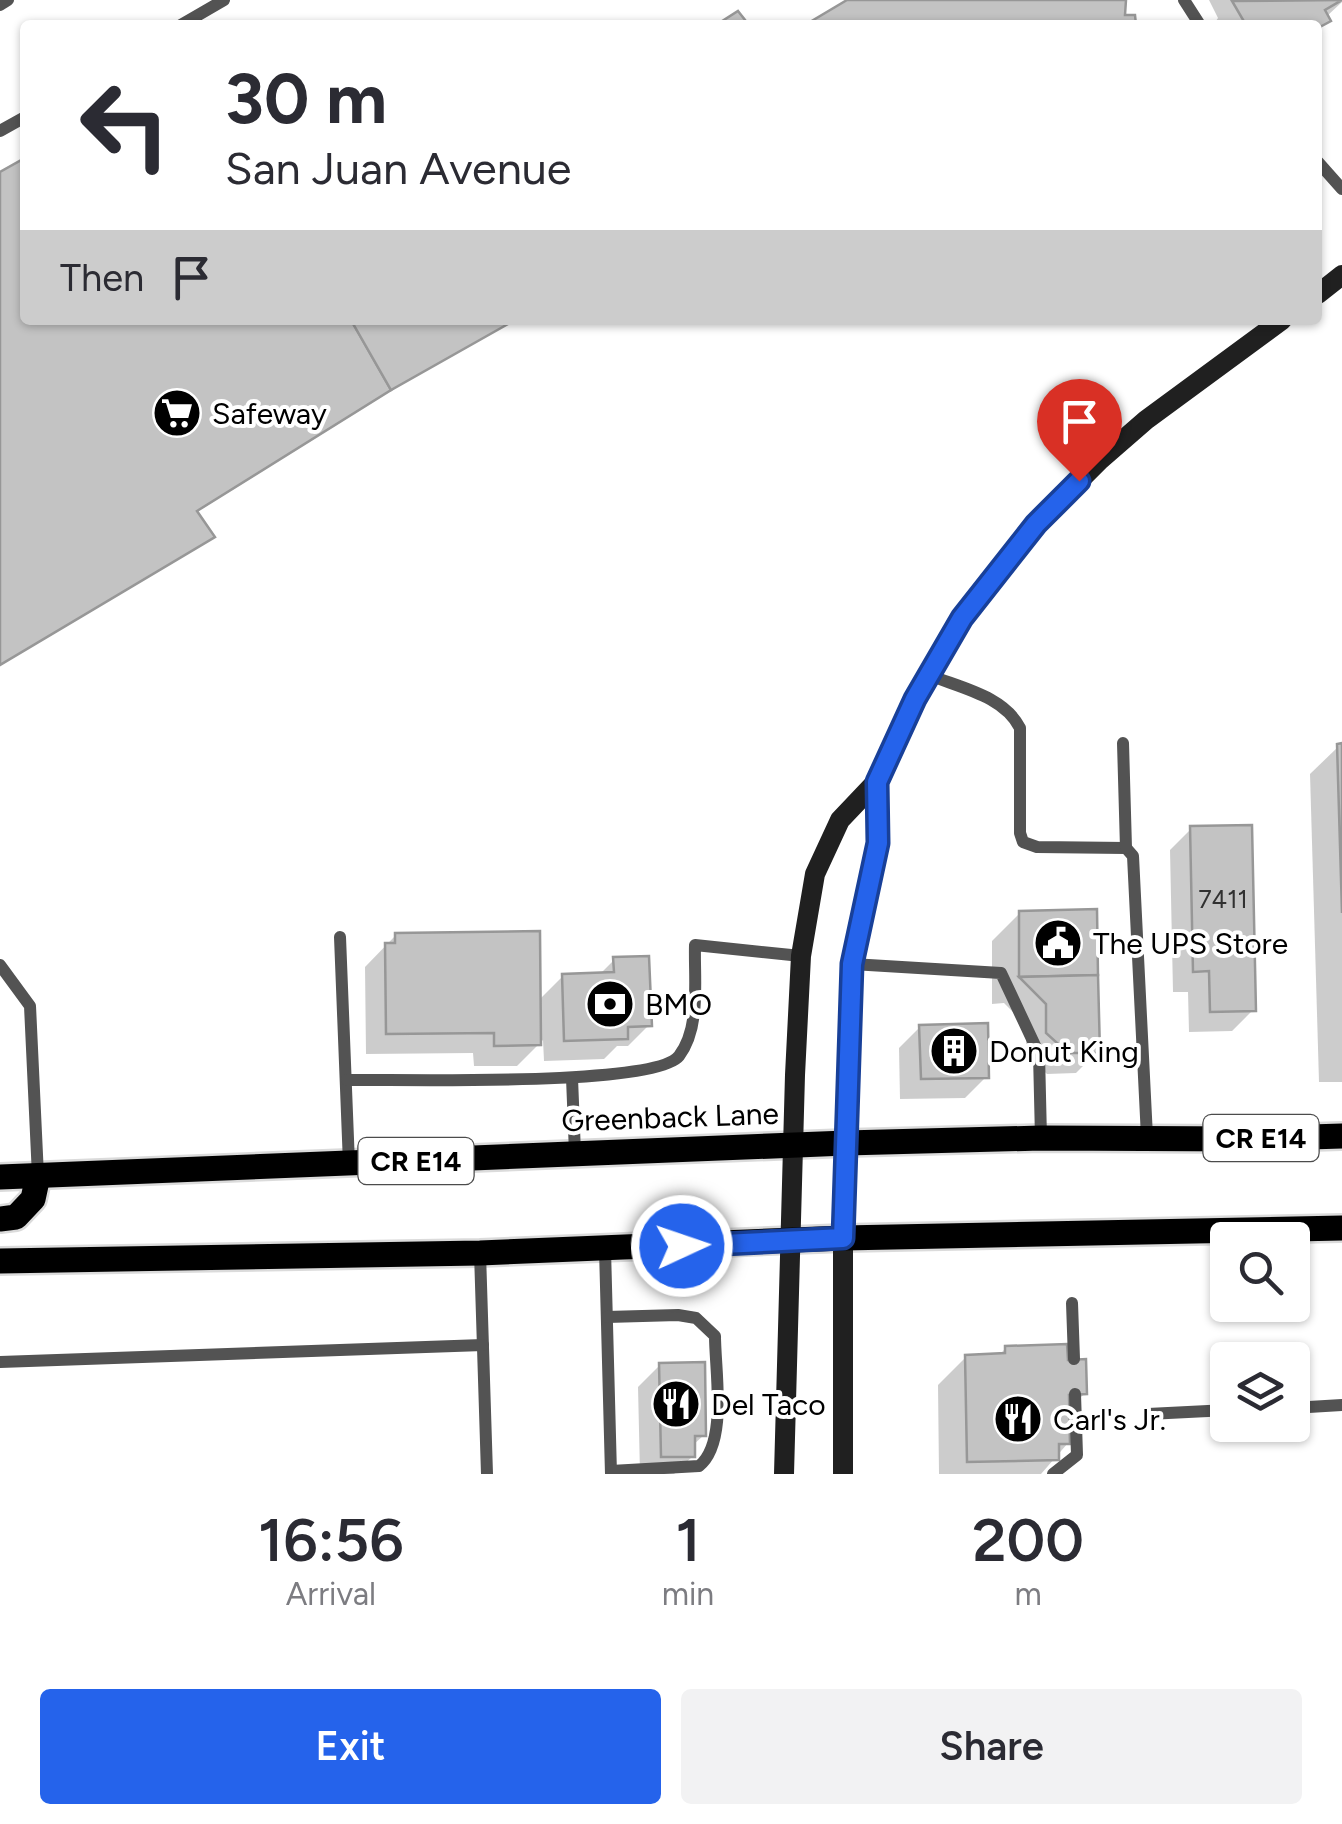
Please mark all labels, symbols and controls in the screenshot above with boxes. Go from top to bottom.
text: 30 m [225,56,387,141]
icon: left [60,60,190,190]
text: San Juan Avenue [225,141,571,195]
icon: arrive [164,250,219,305]
text: Then [60,255,144,301]
pin [1037,379,1122,482]
supermarket icon: Safeway [151,387,203,439]
icon: arrive [1052,394,1107,449]
place label: Safeway [212,395,327,432]
house number: 7411 [1198,884,1248,914]
public building icon: The UPS Store [1032,917,1084,969]
place label: The UPS Store [1093,925,1288,962]
bank icon: BMO [584,978,636,1030]
place label: BMO [645,986,712,1023]
building icon: Donut King [928,1025,980,1077]
place label: Donut King [989,1033,1139,1070]
street label: Greenback Lane [561,1095,779,1139]
road number: CR E14 [1204,1115,1318,1161]
road number: CR E14 [358,1138,474,1184]
position arrow [630,1194,734,1298]
map controls [1210,1222,1310,1442]
button: search [1210,1222,1310,1322]
button: layers [1210,1342,1310,1442]
restaurant icon: Del Taco [650,1378,702,1430]
place label: Del Taco [711,1386,826,1423]
restaurant icon: Carl's Jr. [992,1393,1044,1445]
place label: Carl's Jr. [1053,1401,1166,1438]
text: 16:56 [258,1504,404,1576]
text: 1 [675,1504,701,1576]
text: 200 [972,1504,1084,1576]
text: Arrival [286,1575,376,1613]
text: min [662,1575,714,1613]
text: m [1015,1575,1042,1613]
button: Exit [40,1689,661,1804]
button: Share [681,1689,1302,1804]

